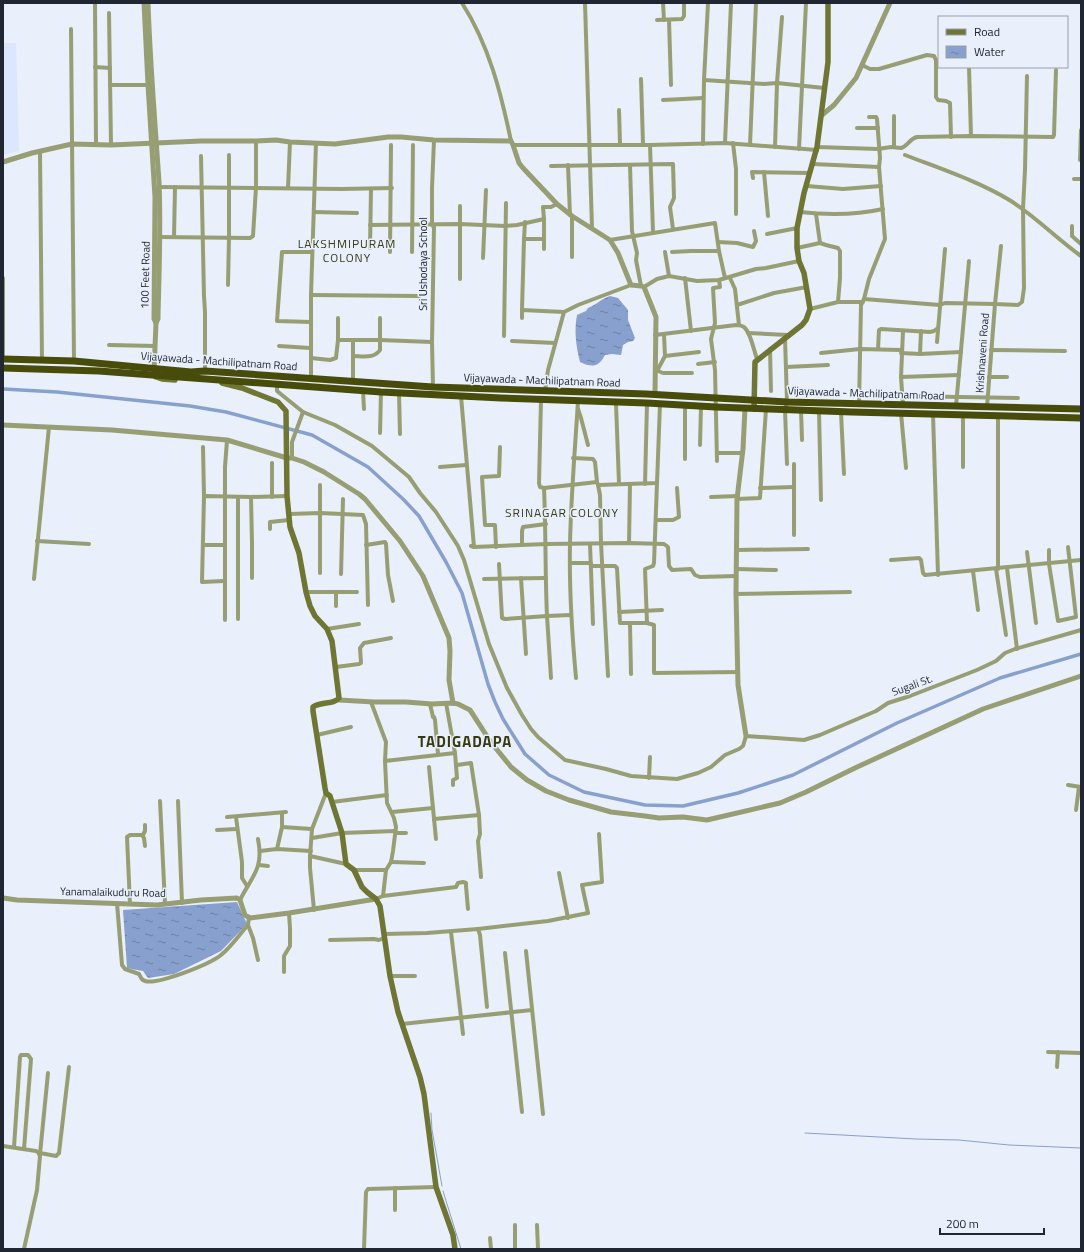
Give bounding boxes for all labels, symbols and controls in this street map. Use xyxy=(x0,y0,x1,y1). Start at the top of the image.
legend xyxy=(938,16,1068,68)
text: Road xyxy=(974,22,1000,41)
text: Water xyxy=(974,42,1005,61)
street label: Sri Ushodaya School xyxy=(415,217,431,311)
district label: LAKSHMIPURAM COLONY xyxy=(298,234,396,267)
street label: 100 Feet Road xyxy=(136,241,154,309)
street label: Krishnaveni Road xyxy=(971,312,993,394)
street label: Vijayawada - Machilipatnam Road xyxy=(140,348,298,374)
street label: Vijayawada - Machilipatnam Road xyxy=(463,369,621,391)
street label: Vijayawada - Machilipatnam Road xyxy=(787,382,945,404)
district label: SRINAGAR COLONY xyxy=(505,503,619,522)
street label: Sugali St. xyxy=(889,670,935,700)
district label: TADIGADAPA xyxy=(418,730,512,753)
street label: Yanamalaikuduru Road xyxy=(60,883,166,901)
scale bar xyxy=(940,1210,1044,1236)
text: 200 m xyxy=(946,1214,979,1233)

